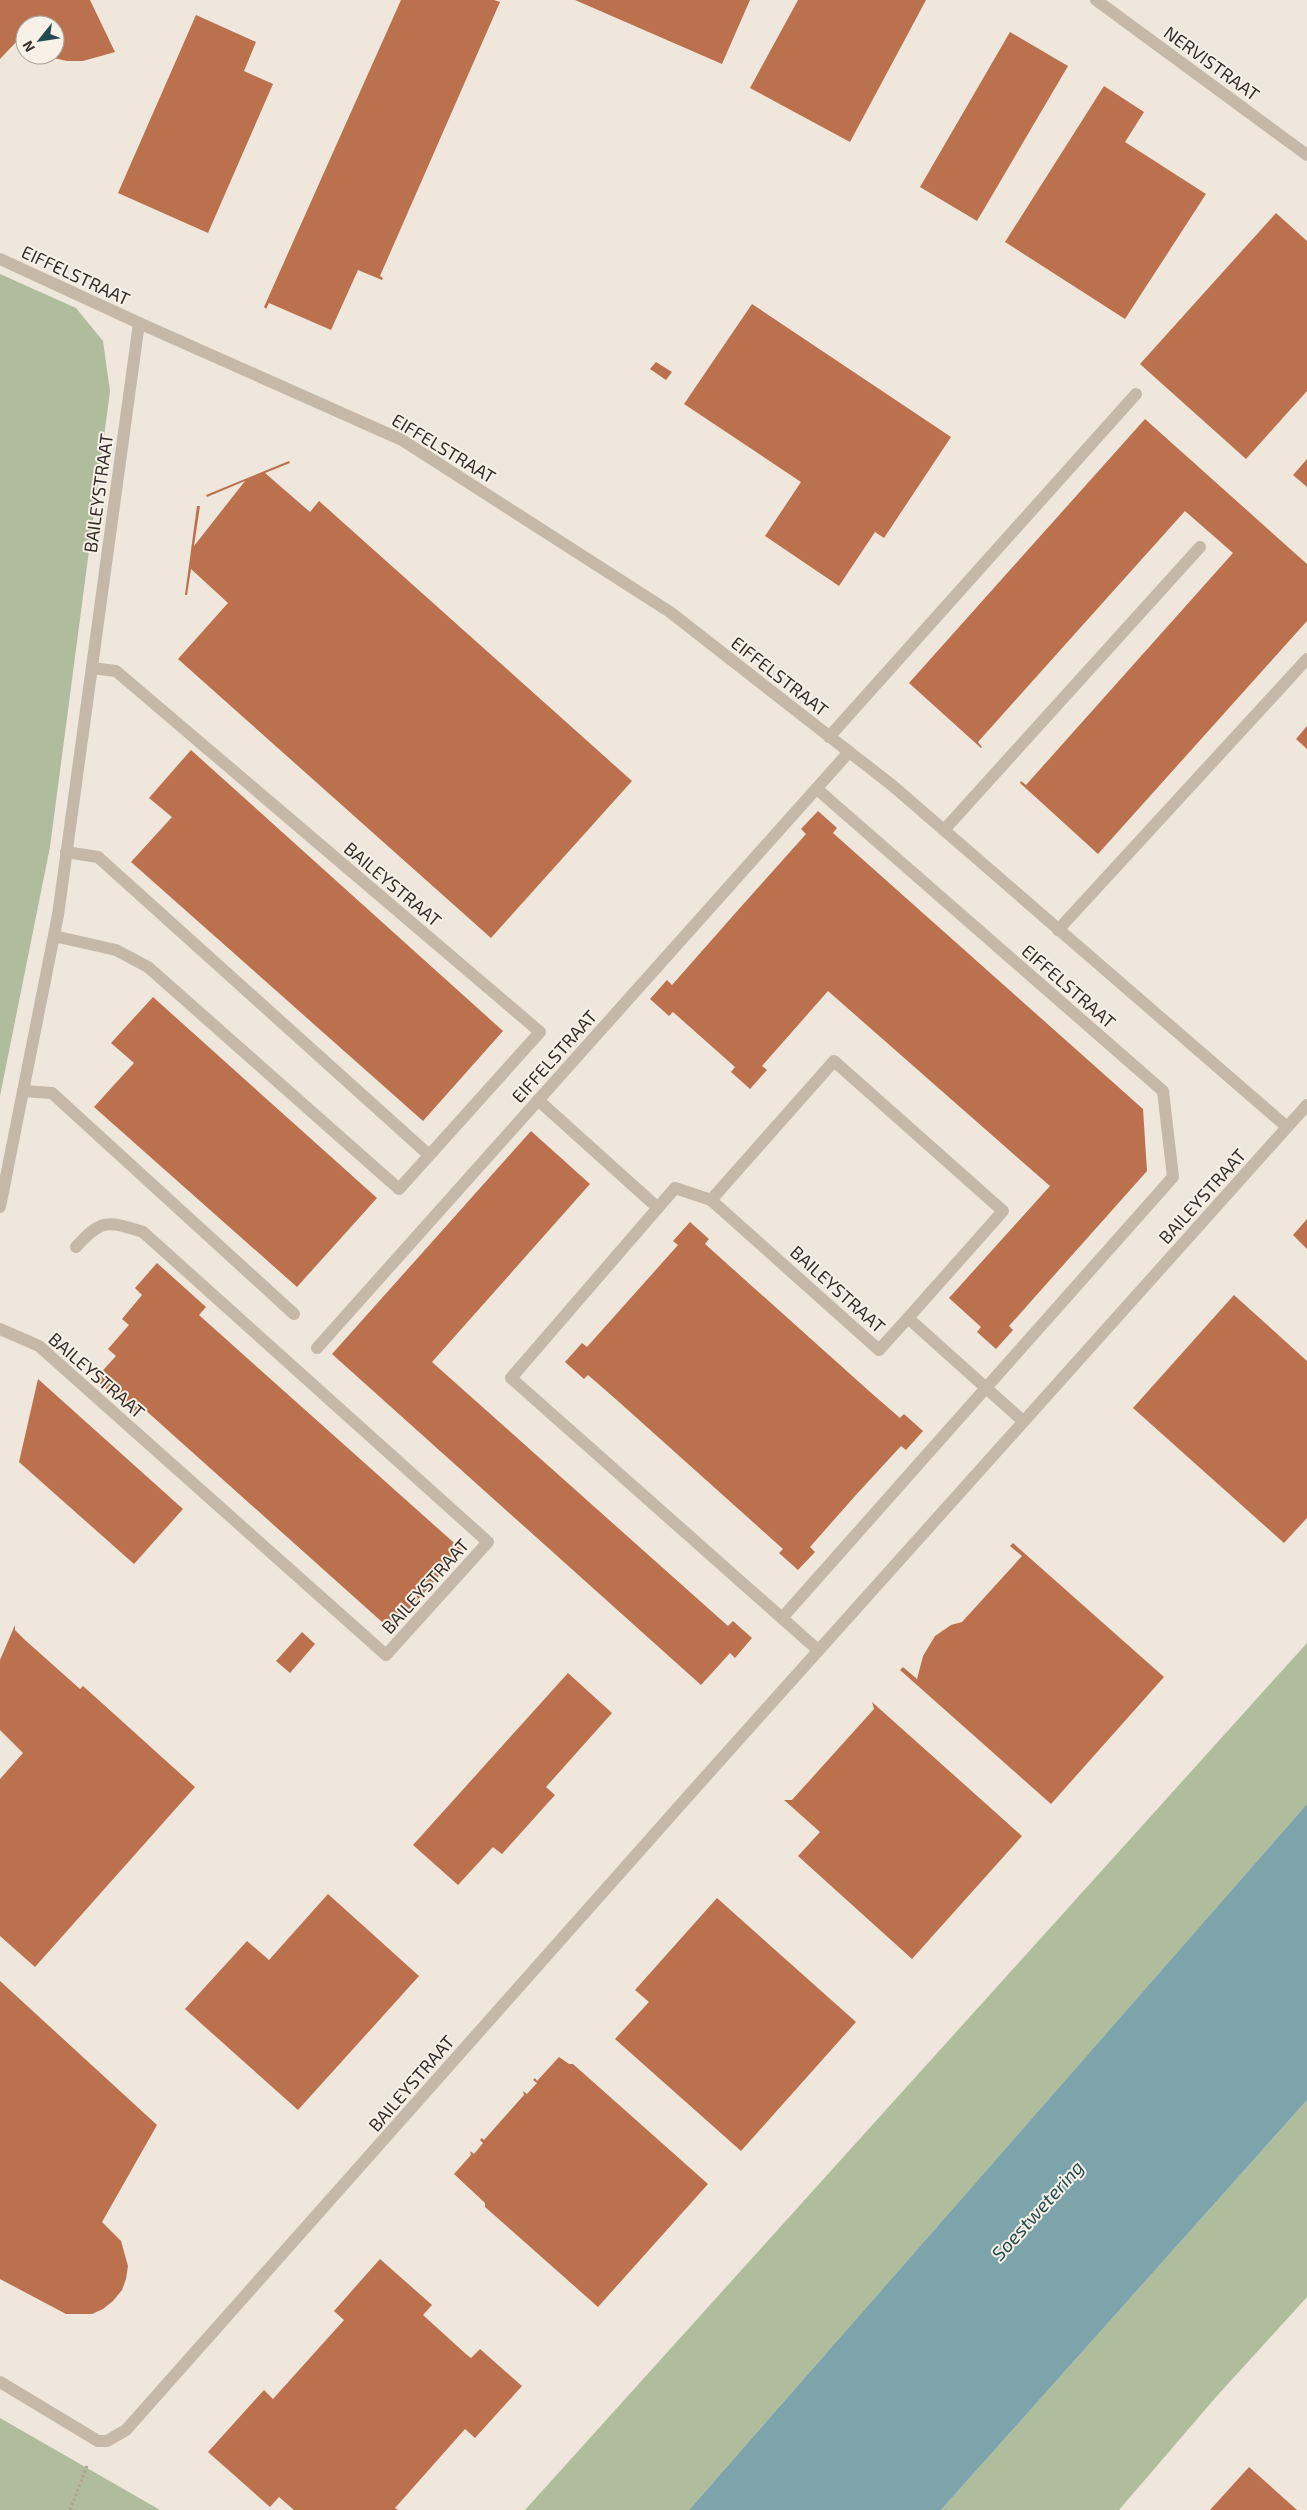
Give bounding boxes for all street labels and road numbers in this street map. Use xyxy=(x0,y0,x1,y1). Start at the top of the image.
street label: NERVISTRAAT xyxy=(1160,21,1265,105)
street label: EIFFELSTRAAT xyxy=(18,240,134,310)
street label: EIFFELSTRAAT xyxy=(388,408,500,488)
street label: BAILEYSTRAAT xyxy=(79,431,117,554)
street label: EIFFELSTRAAT xyxy=(727,631,833,721)
street label: BAILEYSTRAAT xyxy=(340,837,446,931)
street label: EIFFELSTRAAT xyxy=(1018,939,1121,1033)
street label: EIFFELSTRAAT xyxy=(507,1005,602,1107)
street label: BAILEYSTRAAT xyxy=(1154,1144,1251,1248)
street label: BAILEYSTRAAT xyxy=(786,1241,890,1338)
street label: BAILEYSTRAAT xyxy=(44,1327,150,1423)
street label: BAILEYSTRAAT xyxy=(377,1534,474,1638)
street label: BAILEYSTRAAT xyxy=(363,2030,459,2136)

